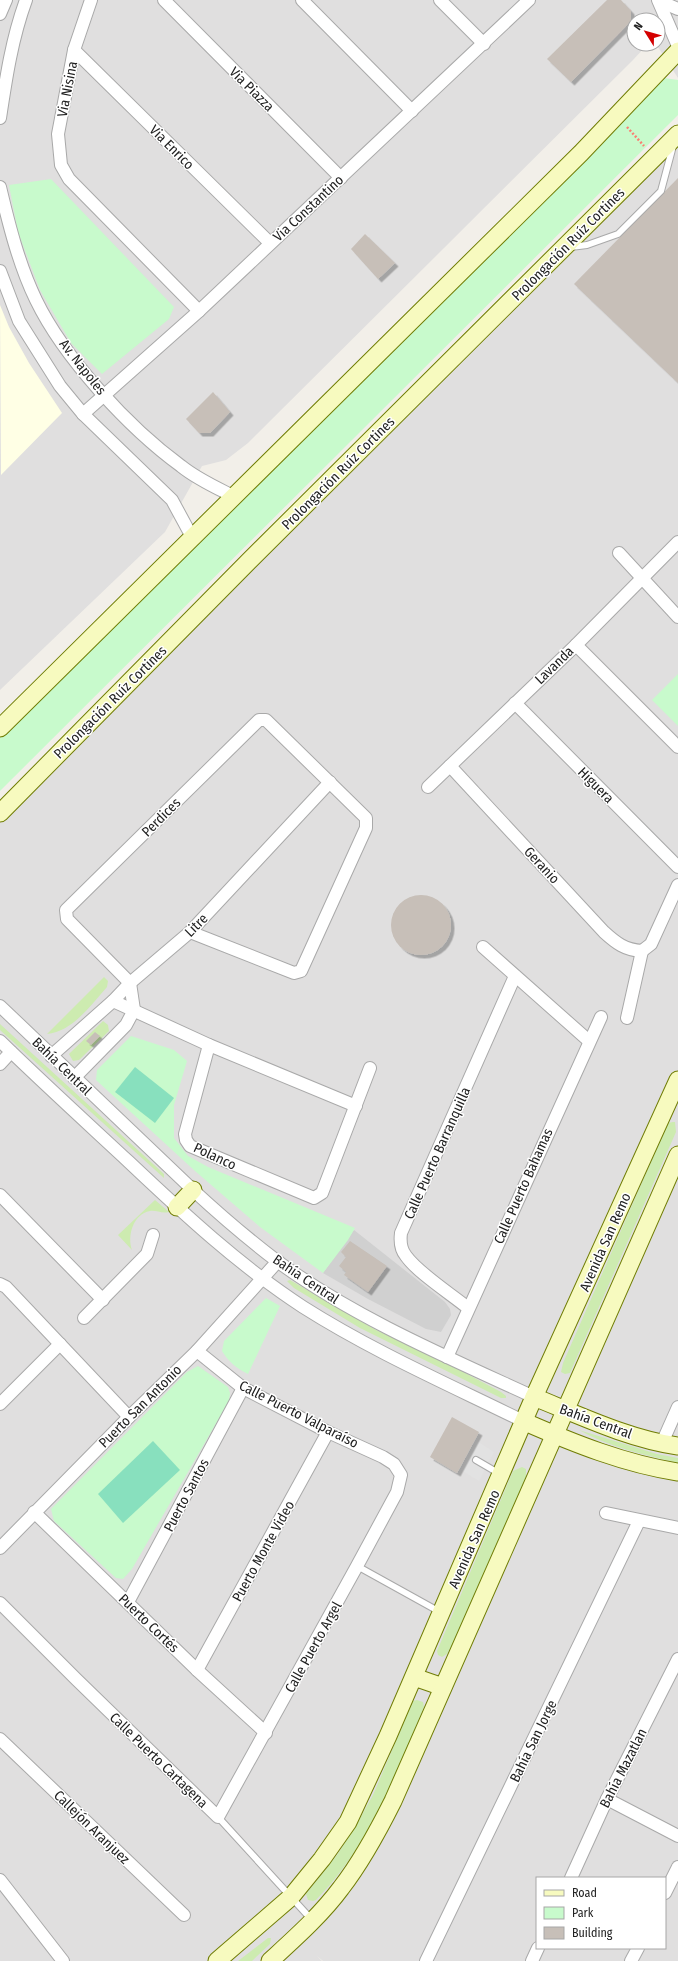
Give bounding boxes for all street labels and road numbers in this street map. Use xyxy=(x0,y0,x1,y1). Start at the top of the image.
street label: Via Nisina xyxy=(54,60,81,118)
street label: Via Piazza xyxy=(226,63,278,115)
street label: Via Enrico xyxy=(146,121,198,173)
street label: Via Constantino xyxy=(270,171,347,245)
street label: Prolongación Ruíz Cortines xyxy=(508,184,628,304)
street label: Av. Napoles xyxy=(56,336,110,399)
street label: Prolongación Ruíz Cortines xyxy=(278,413,398,533)
street label: Prolongación Ruíz Cortines xyxy=(50,642,170,762)
street label: Lavanda xyxy=(531,643,577,688)
street label: Higuera xyxy=(574,764,617,807)
street label: Perdices xyxy=(138,794,184,840)
street label: Geranio xyxy=(520,843,563,887)
street label: Litre xyxy=(181,910,212,940)
street label: Bahía Central xyxy=(28,1034,95,1099)
street label: Calle Puerto Barranquilla xyxy=(401,1084,474,1222)
street label: Calle Puerto Bahamas xyxy=(490,1126,557,1247)
street label: Polanco xyxy=(191,1139,239,1174)
street label: Avenida San Remo xyxy=(576,1190,635,1294)
street label: Bahía Central xyxy=(269,1251,342,1308)
street label: Puerto San Antonio xyxy=(95,1361,185,1451)
street label: Calle Puerto Valparaíso xyxy=(236,1377,361,1452)
street label: Bahía Central xyxy=(557,1400,635,1443)
street label: Puerto Santos xyxy=(160,1456,213,1535)
street label: Avenida San Remo xyxy=(445,1487,504,1591)
street label: Puerto Monte Video xyxy=(229,1498,298,1605)
street label: Puerto Cortés xyxy=(115,1590,182,1656)
street label: Calle Puerto Argel xyxy=(281,1599,346,1696)
street label: Bahía San Jorge xyxy=(506,1697,561,1785)
street label: Calle Puerto Cartagena xyxy=(106,1709,211,1812)
street label: Bahía Mazatlan xyxy=(596,1726,651,1811)
street label: Callejón Aranjuez xyxy=(50,1787,133,1868)

